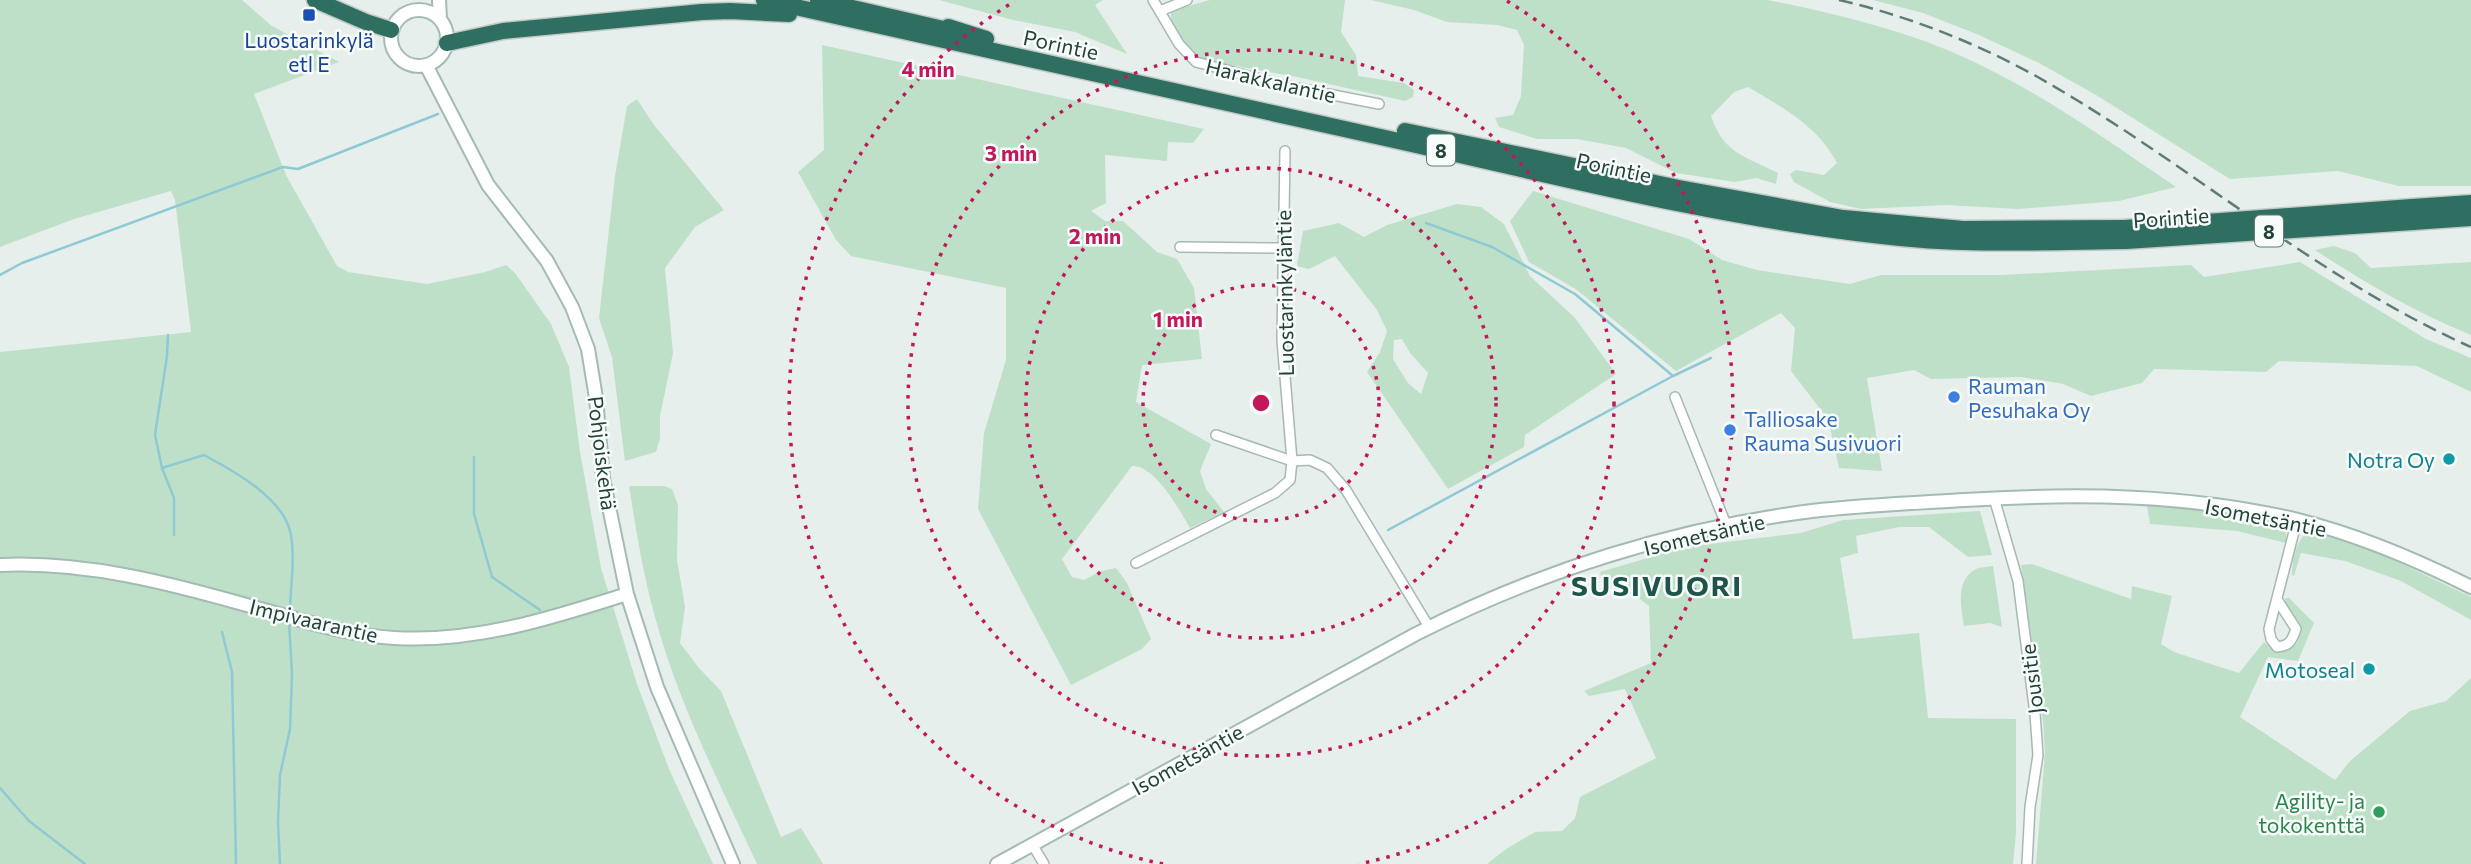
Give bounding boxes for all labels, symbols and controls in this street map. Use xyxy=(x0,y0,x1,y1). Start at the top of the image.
marker: Luostarinkylä etl E xyxy=(301,7,317,23)
street label: Porintie xyxy=(1021,24,1101,64)
place label: Luostarinkylä etl E xyxy=(244,27,374,76)
street label: Harakkalantie xyxy=(1203,53,1339,107)
text: 4 min xyxy=(901,56,955,81)
road number: 8 xyxy=(1427,134,1455,166)
text: 3 min xyxy=(985,140,1037,165)
street label: Porintie xyxy=(1574,147,1654,187)
street label: Porintie xyxy=(2132,202,2210,232)
street label: Luostarinkyläntie xyxy=(1270,209,1298,377)
road number: 8 xyxy=(2255,216,2283,246)
text: 2 min xyxy=(1069,223,1121,248)
text: 1 min xyxy=(1153,306,1203,331)
place label: Rauman Pesuhaka Oy xyxy=(1968,373,2091,422)
marker: Rauman Pesuhaka Oy xyxy=(1946,389,1962,405)
centre of rings xyxy=(1249,391,1273,415)
street label: Pohjoiskehä xyxy=(584,394,622,512)
place label: Talliosake Rauma Susivuori xyxy=(1744,406,1902,455)
marker: Talliosake Rauma Susivuori xyxy=(1722,422,1738,438)
place label: Notra Oy xyxy=(2347,447,2435,472)
marker: Notra Oy xyxy=(2441,451,2457,467)
street label: Isometsäntie xyxy=(2203,493,2329,541)
street label: Isometsäntie xyxy=(1641,508,1767,560)
district label: SUSIVUORI xyxy=(1571,568,1743,602)
street label: Impivaarantie xyxy=(247,593,381,647)
street label: Jousitie xyxy=(2014,643,2048,715)
place label: Motoseal xyxy=(2265,657,2355,682)
marker: Motoseal xyxy=(2361,661,2377,677)
street label: Isometsäntie xyxy=(1127,718,1247,800)
place label: Agility- ja tokokenttä xyxy=(2258,788,2365,837)
marker: Agility- ja tokokenttä xyxy=(2371,804,2387,820)

